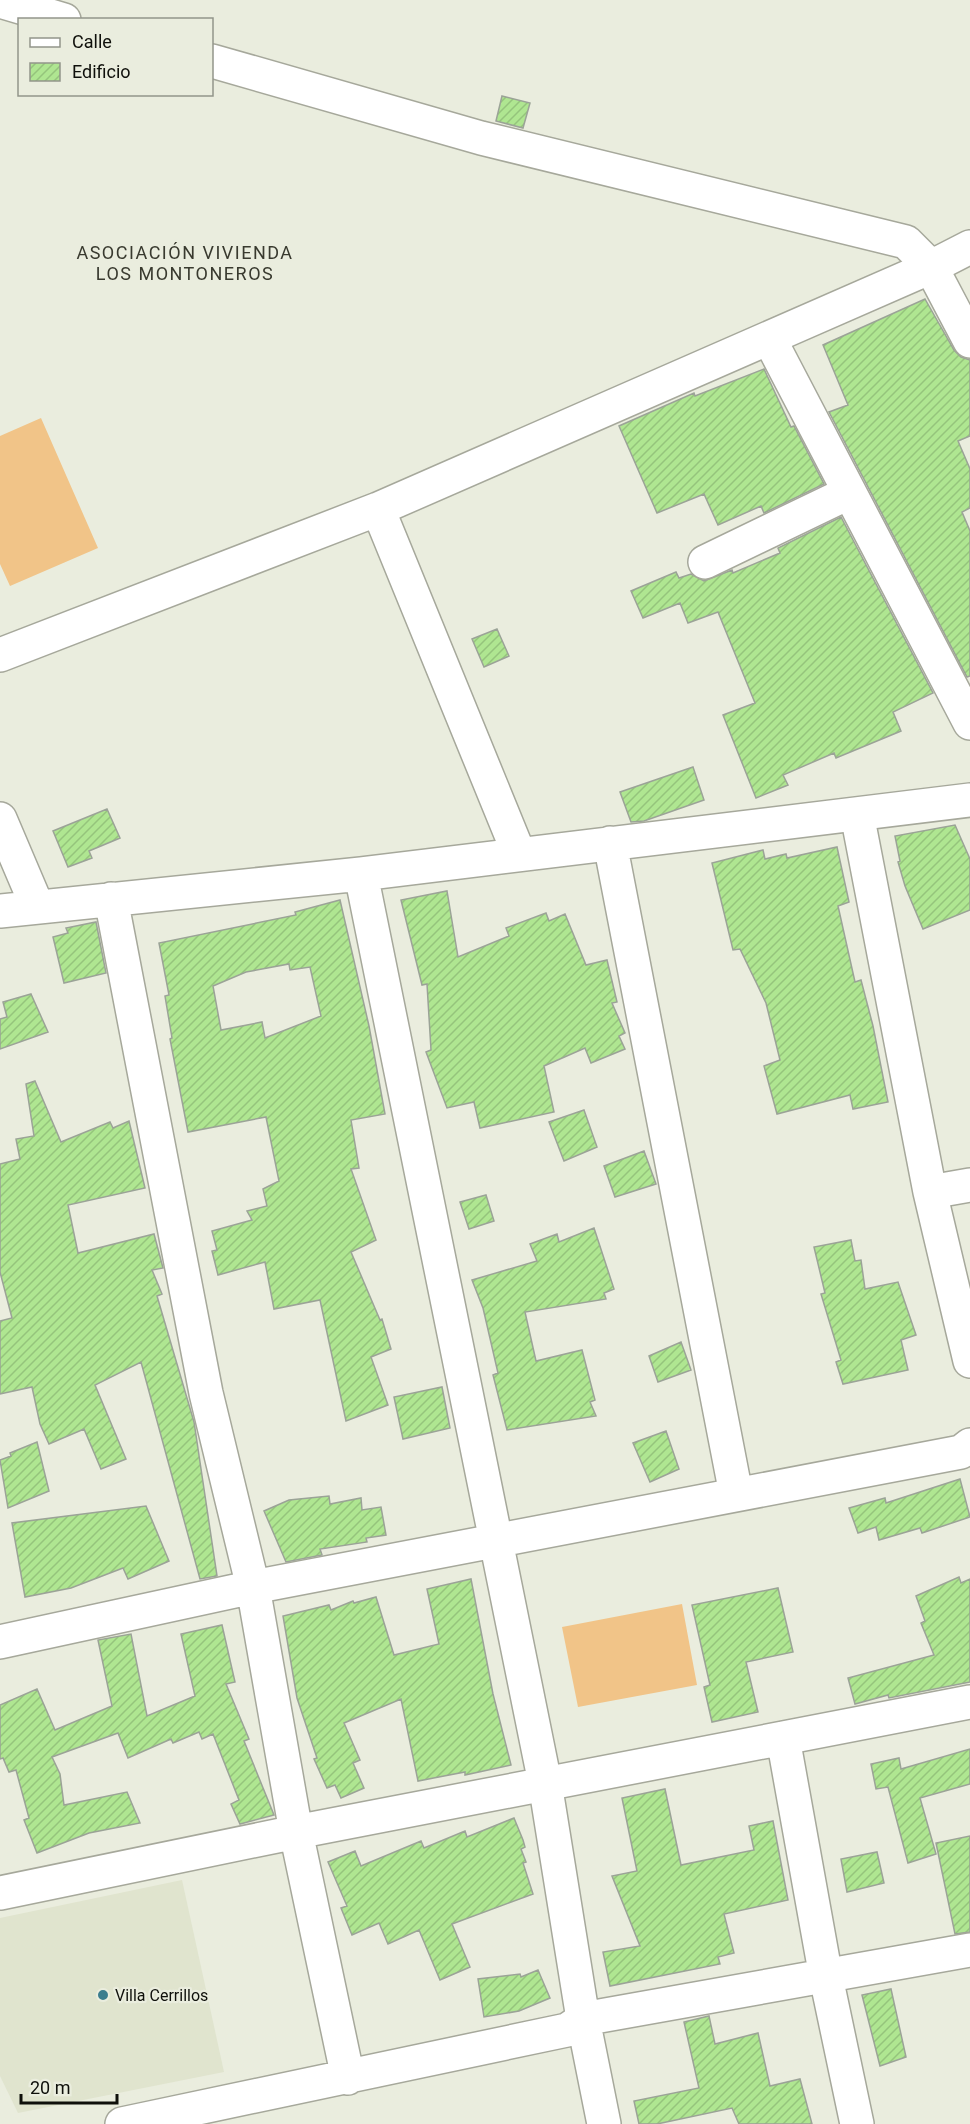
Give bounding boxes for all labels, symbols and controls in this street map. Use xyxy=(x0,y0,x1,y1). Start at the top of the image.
legend xyxy=(18,18,213,96)
text: Calle xyxy=(72,31,112,52)
text: Edificio xyxy=(72,61,131,82)
district label: ASOCIACIÓN VIVIENDA LOS MONTONEROS xyxy=(76,242,294,284)
place label: Villa Cerrillos xyxy=(115,1986,208,2005)
marker: Villa Cerrillos xyxy=(96,1988,110,2002)
scale bar xyxy=(21,2067,117,2105)
text: 20 m xyxy=(30,2077,70,2098)

